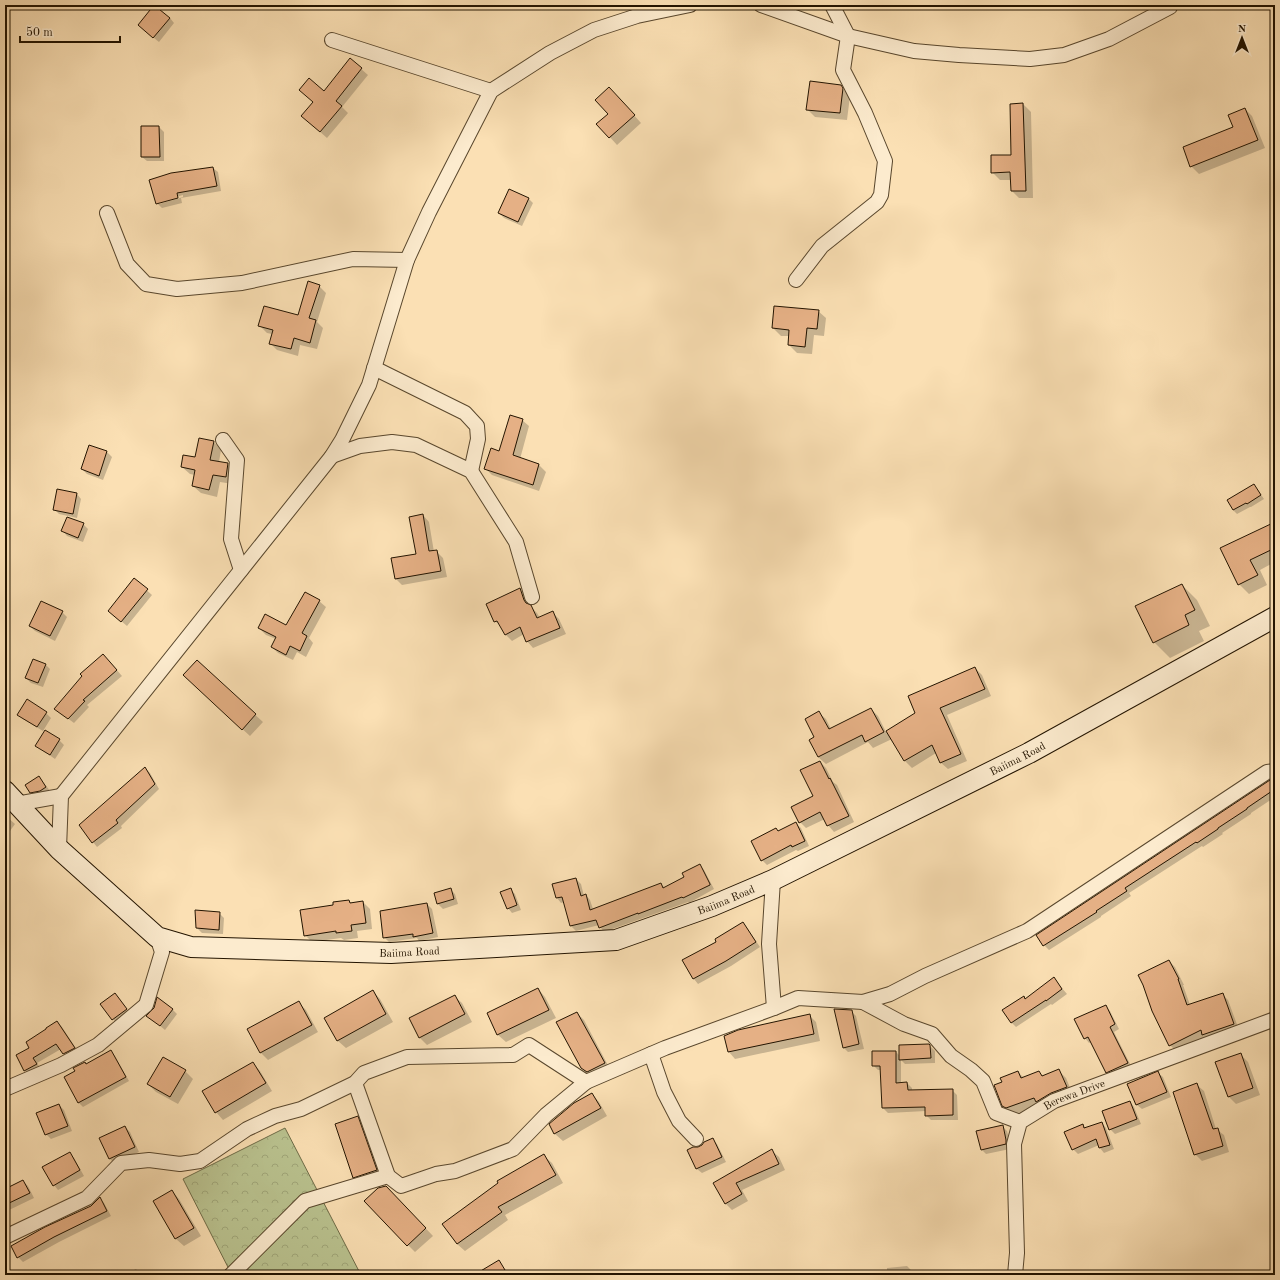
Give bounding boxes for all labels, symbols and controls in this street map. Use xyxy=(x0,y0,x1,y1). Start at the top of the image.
scale bar xyxy=(20,18,120,44)
north arrow xyxy=(1222,18,1262,58)
text: N xyxy=(1238,24,1247,35)
text: 50 m xyxy=(26,26,53,39)
street label: Baiima Road xyxy=(989,741,1048,778)
street label: Baiima Road xyxy=(696,884,757,918)
street label: Baiima Road xyxy=(379,946,440,960)
street label: Berewa Drive xyxy=(1042,1079,1107,1113)

